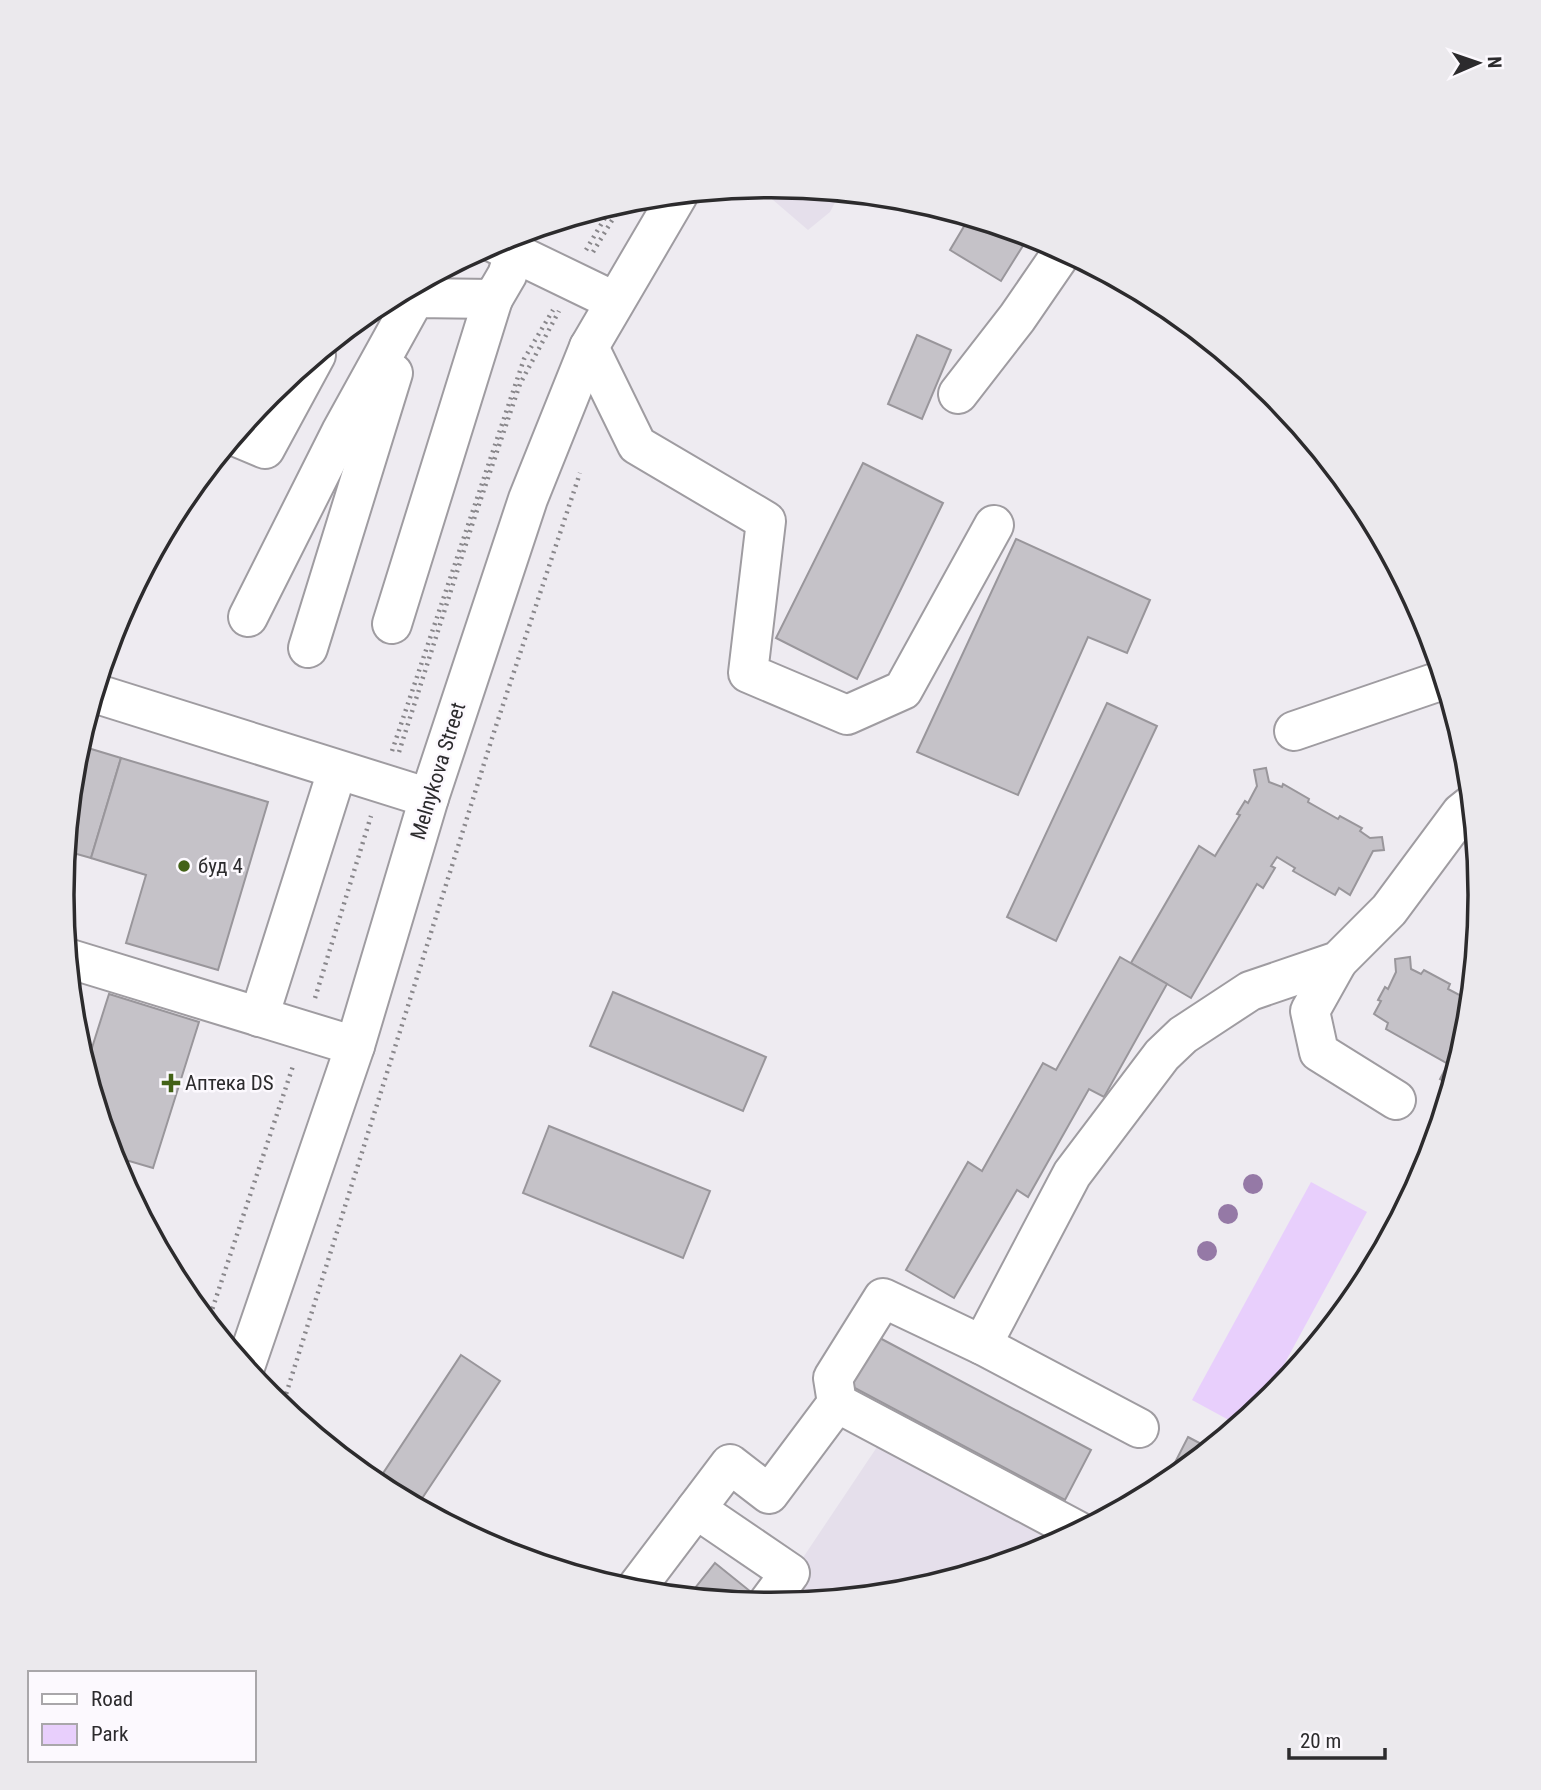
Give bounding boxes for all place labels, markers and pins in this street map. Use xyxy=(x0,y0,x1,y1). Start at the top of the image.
place label: буд 4 xyxy=(198,854,243,878)
marker: буд 4 xyxy=(176,858,192,874)
place label: Аптека DS xyxy=(185,1071,274,1095)
marker: Аптека DS xyxy=(163,1075,179,1091)

